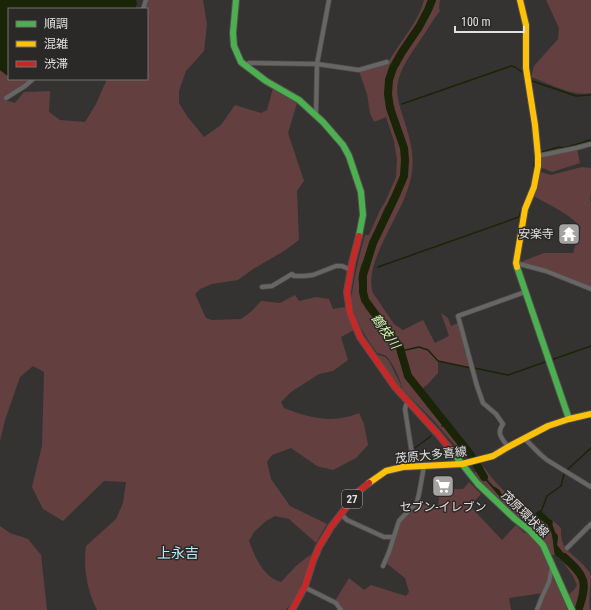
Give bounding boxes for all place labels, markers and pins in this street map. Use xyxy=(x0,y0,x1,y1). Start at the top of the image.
temple icon: 安楽寺 xyxy=(556,221,582,247)
place label: 安楽寺 xyxy=(518,227,554,241)
supermarket icon: セブン-イレブン xyxy=(430,473,456,499)
place label: セブン-イレブン xyxy=(400,500,486,514)

